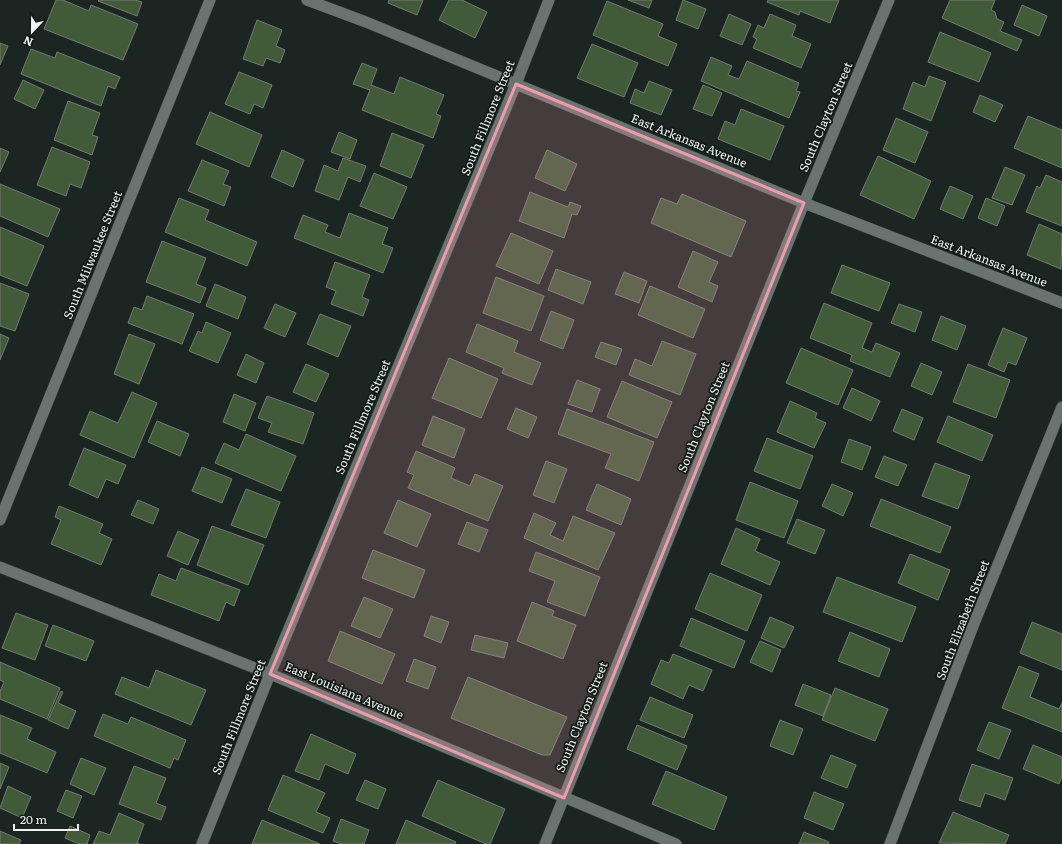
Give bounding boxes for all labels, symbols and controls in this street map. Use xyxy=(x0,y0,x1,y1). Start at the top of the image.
north arrow xyxy=(12,12,52,52)
text: N xyxy=(21,33,35,51)
street label: South Fillmore Street xyxy=(456,57,518,178)
street label: South Clayton Street xyxy=(794,59,856,174)
street label: East Arkansas Avenue xyxy=(629,109,750,172)
street label: South Milwaukee Street xyxy=(58,188,126,321)
street label: East Arkansas Avenue xyxy=(928,229,1050,291)
street label: South Fillmore Street xyxy=(330,356,394,477)
street label: South Clayton Street xyxy=(673,358,734,475)
street label: South Elizabeth Street xyxy=(931,557,993,682)
street label: South Fillmore Street xyxy=(207,656,269,777)
street label: East Louisiana Avenue xyxy=(282,657,407,723)
street label: South Clayton Street xyxy=(551,658,612,775)
scale bar xyxy=(14,806,78,832)
text: 20 m xyxy=(20,810,47,828)

